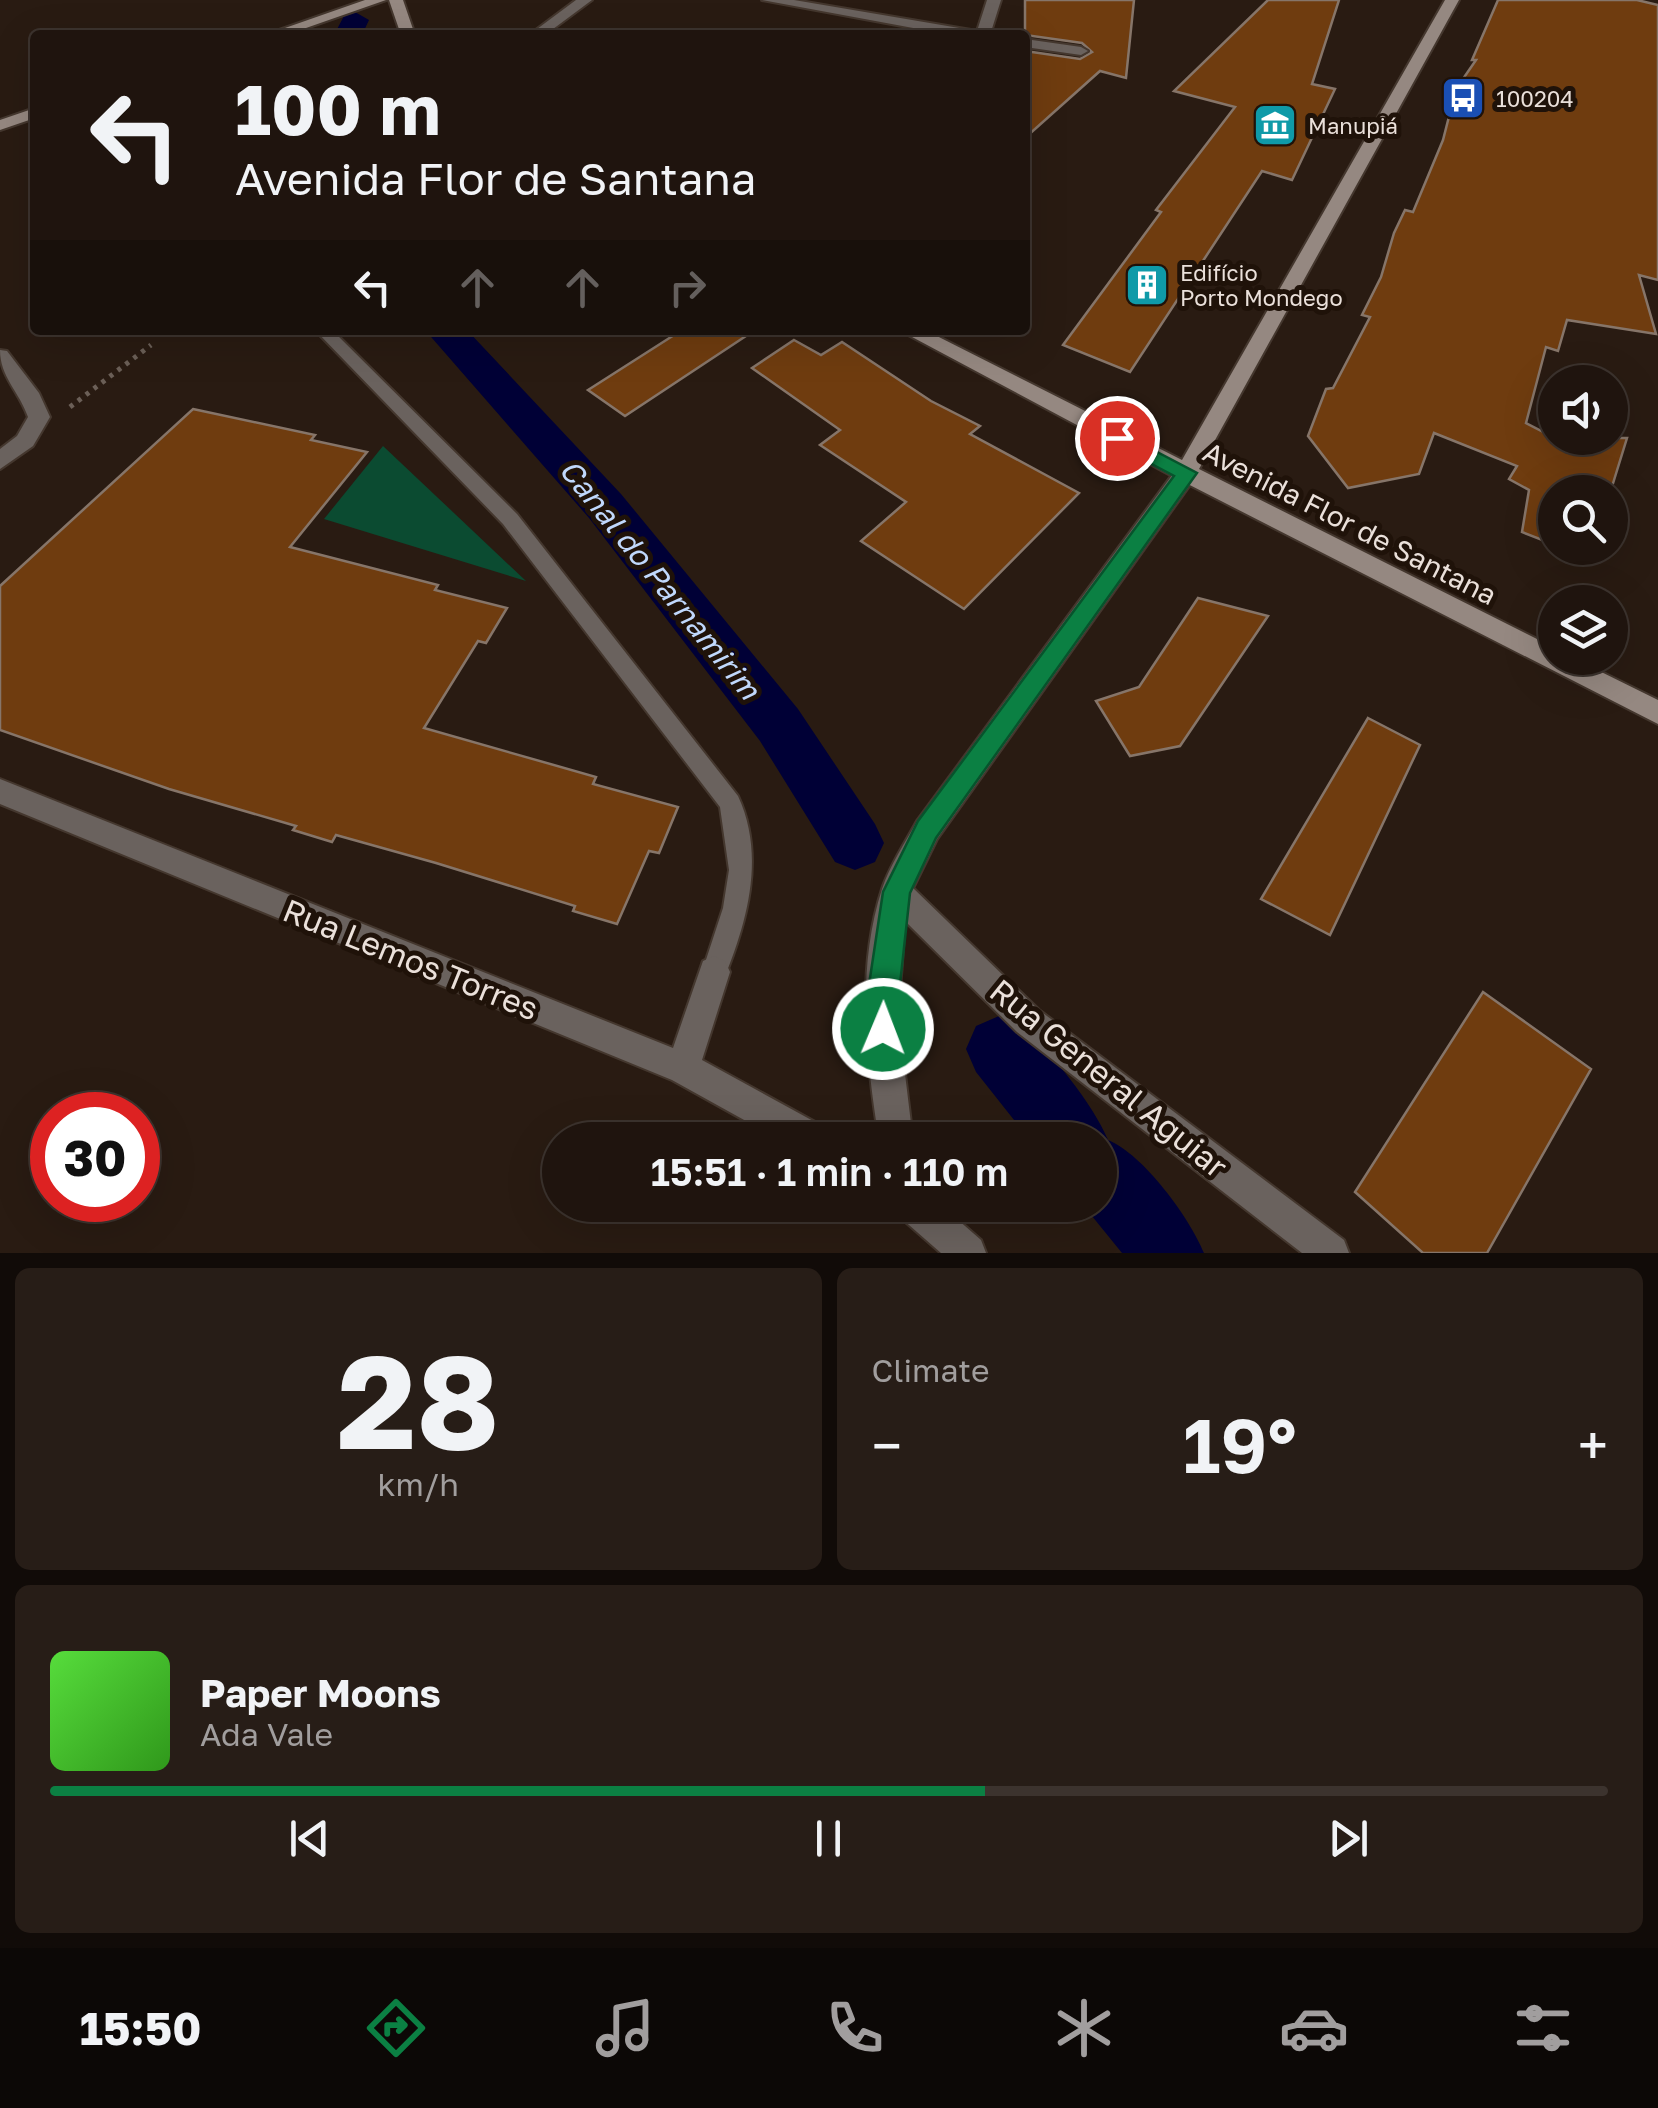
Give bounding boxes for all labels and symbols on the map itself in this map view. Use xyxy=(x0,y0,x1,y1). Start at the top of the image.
bus stop icon: 100204 xyxy=(1440,75,1486,121)
place label: 100204 xyxy=(1496,85,1574,112)
museum icon: Manupiá xyxy=(1252,102,1298,148)
place label: Manupiá xyxy=(1308,112,1398,139)
place label: Edifício Porto Mondego xyxy=(1180,259,1343,311)
building icon: Edifício Porto Mondego xyxy=(1124,262,1170,308)
pin xyxy=(1075,396,1160,481)
street label: Avenida Flor de Santana xyxy=(1198,435,1502,611)
water label: Canal do Parnamirim xyxy=(552,452,769,707)
street label: Rua Lemos Torres xyxy=(278,890,544,1028)
street label: Rua General Aguiar xyxy=(983,971,1235,1185)
position arrow xyxy=(831,977,935,1081)
speed limit sign: 30 xyxy=(30,1092,160,1222)

